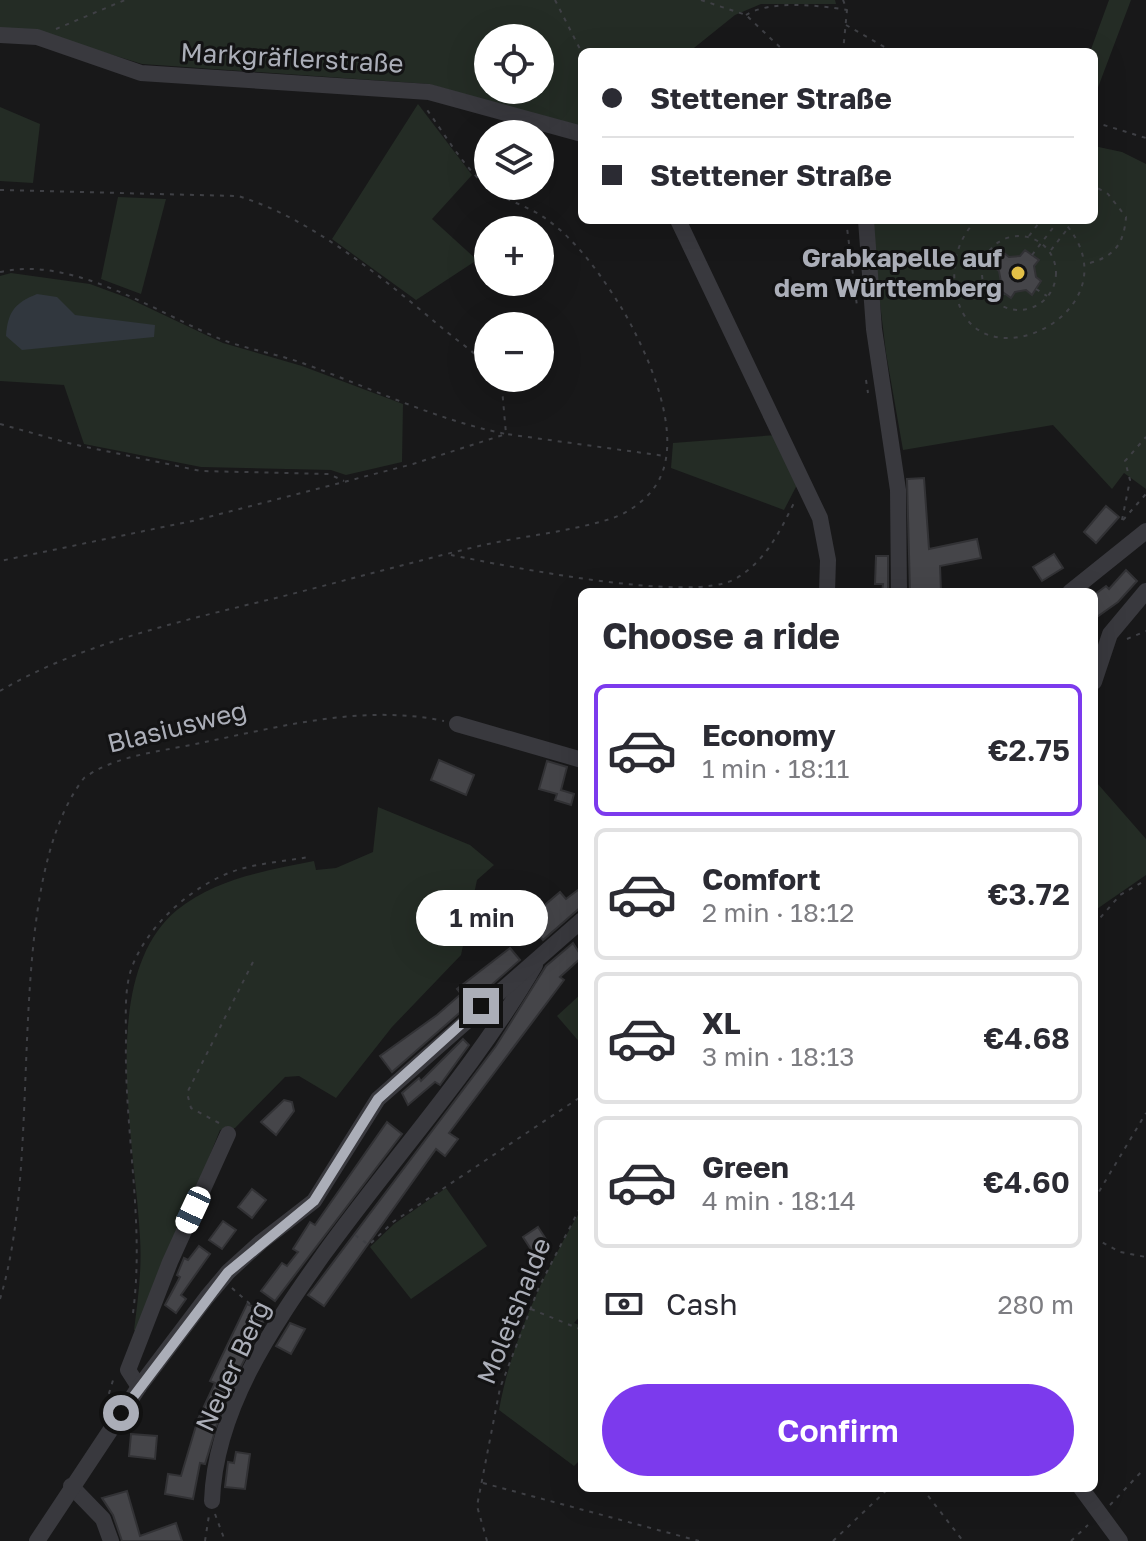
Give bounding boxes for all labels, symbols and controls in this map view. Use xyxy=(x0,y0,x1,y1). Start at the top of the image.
map controls xyxy=(474,24,554,392)
button: locate xyxy=(474,24,554,104)
street label: Markgräflerstraße xyxy=(180,36,404,79)
text: Stettener Straße xyxy=(650,80,892,116)
button: layers xyxy=(474,120,554,200)
text: Stettener Straße xyxy=(650,157,892,193)
button: + xyxy=(474,216,554,296)
place label: Grabkapelle auf dem Württemberg xyxy=(774,242,1003,303)
marker: Grabkapelle auf dem Württemberg xyxy=(1009,264,1027,282)
button: − xyxy=(474,312,554,392)
text: Choose a ride xyxy=(602,614,840,657)
street label: Blasiusweg xyxy=(104,694,250,759)
icon: car xyxy=(606,714,678,786)
text: Economy xyxy=(702,717,836,753)
text: €2.75 xyxy=(988,732,1070,768)
text: 1 min · 18:11 xyxy=(702,753,849,784)
icon: car xyxy=(606,858,678,930)
text: Comfort xyxy=(702,861,821,897)
text: €3.72 xyxy=(988,876,1070,912)
callout: 1 min xyxy=(415,890,547,946)
text: 2 min · 18:12 xyxy=(702,897,854,928)
text: 1 min xyxy=(449,902,515,933)
route end xyxy=(463,988,499,1024)
icon: car xyxy=(606,1002,678,1074)
text: XL xyxy=(702,1005,741,1041)
text: €4.68 xyxy=(984,1020,1070,1056)
text: 3 min · 18:13 xyxy=(702,1041,855,1072)
icon: car xyxy=(606,1146,678,1218)
text: Green xyxy=(702,1149,789,1185)
text: €4.60 xyxy=(983,1164,1070,1200)
car xyxy=(172,1183,214,1237)
text: 4 min · 18:14 xyxy=(702,1185,856,1216)
street label: Moletshalde xyxy=(470,1233,557,1389)
icon: cash xyxy=(602,1282,646,1326)
text: Cash xyxy=(666,1286,738,1322)
text: 280 m xyxy=(997,1289,1074,1320)
street label: Neuer Berg xyxy=(189,1295,276,1436)
button: Confirm xyxy=(602,1384,1074,1476)
route start xyxy=(103,1395,139,1431)

